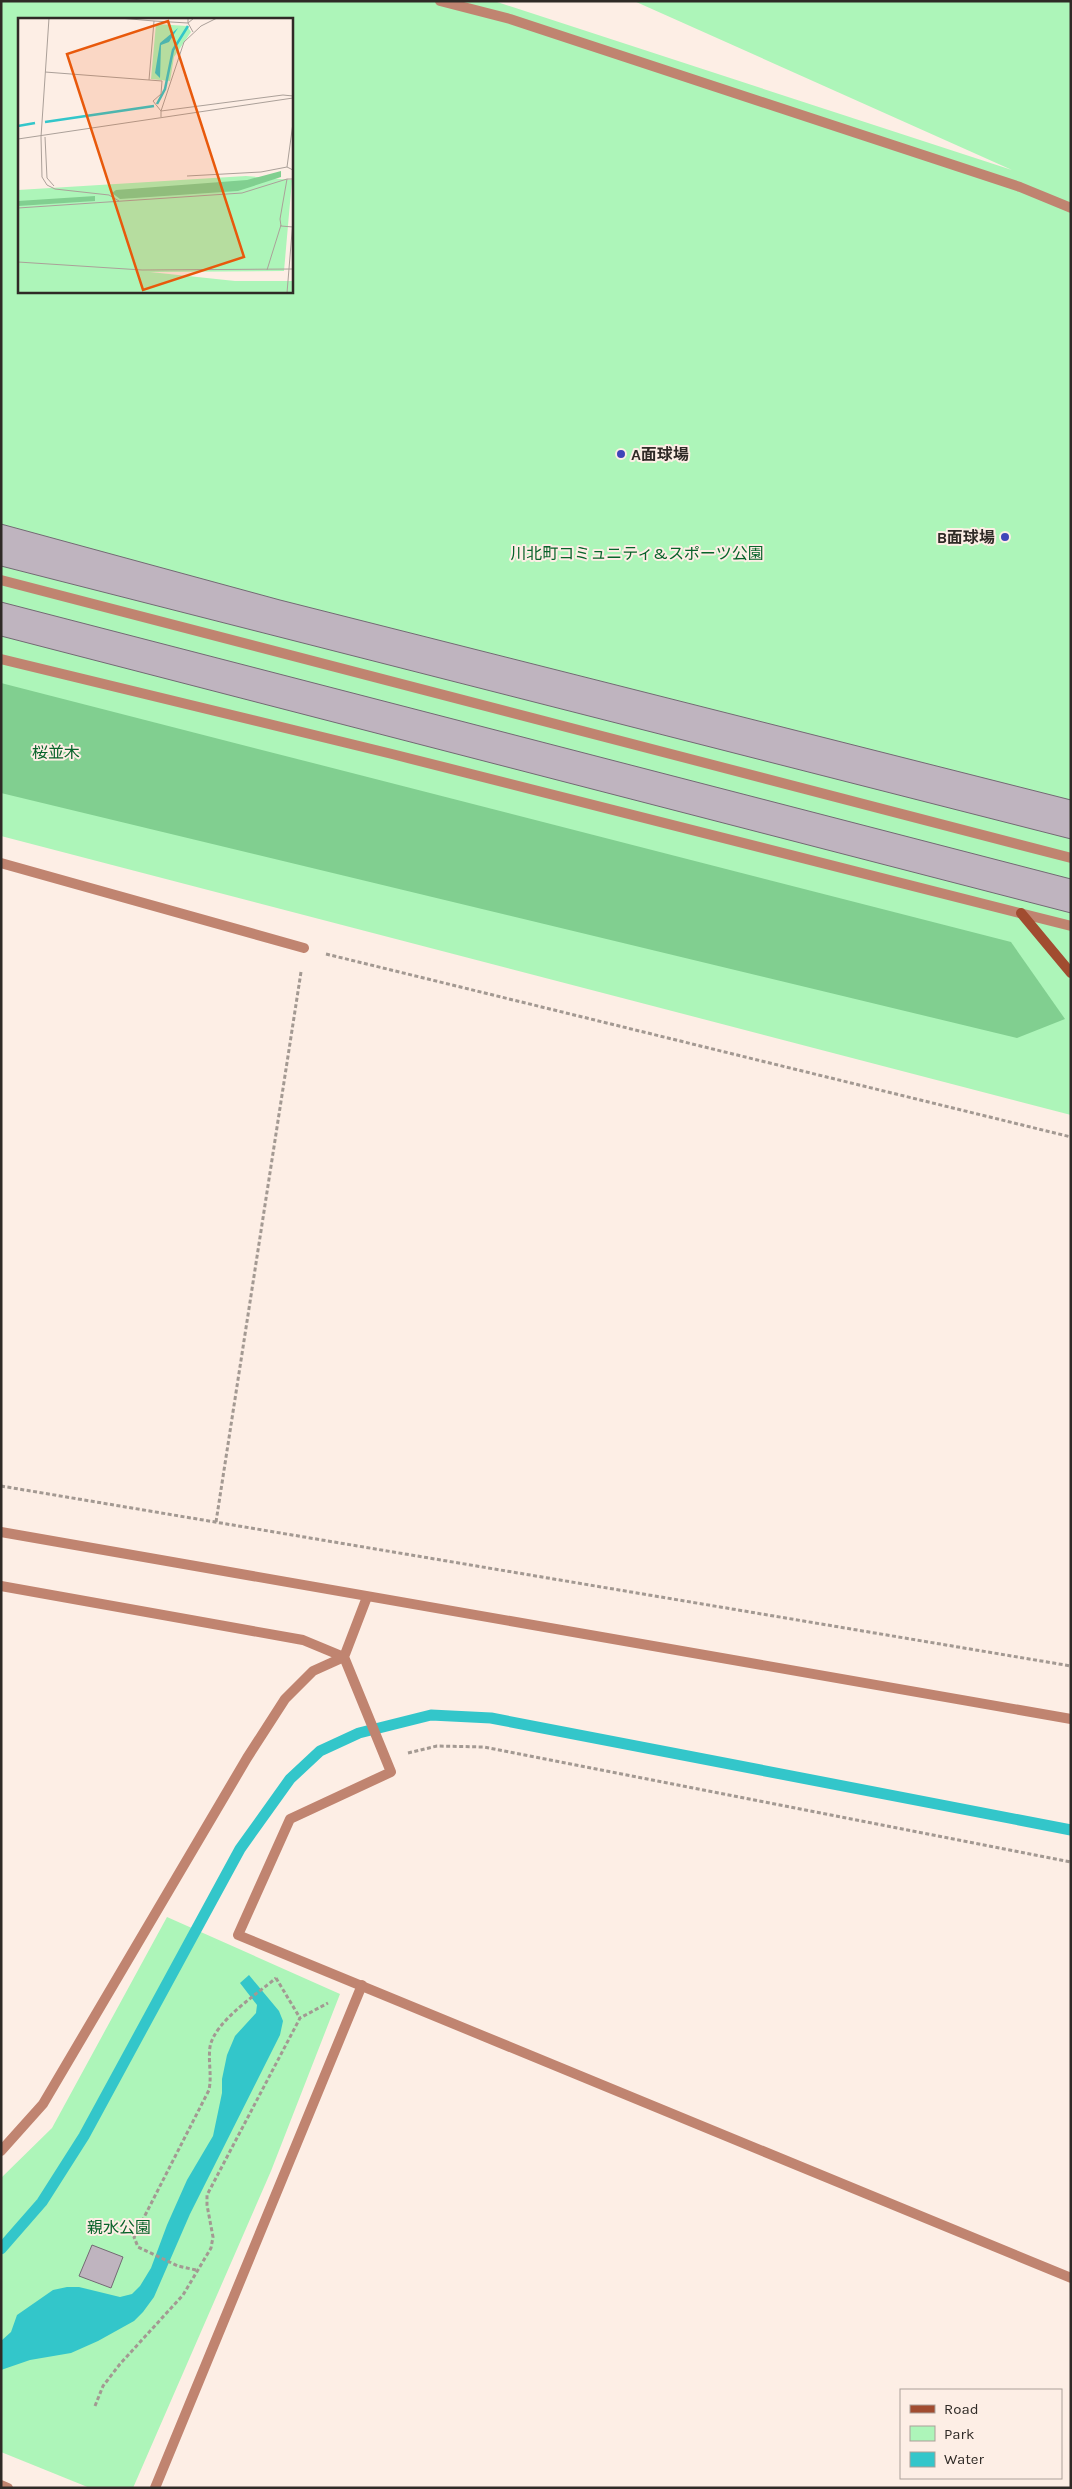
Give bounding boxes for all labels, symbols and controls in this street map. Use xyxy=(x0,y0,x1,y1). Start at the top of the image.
inset map xyxy=(18,18,292,292)
place label: A面球場 xyxy=(631,445,689,464)
marker: A面球場 xyxy=(615,448,627,460)
place label: B面球場 xyxy=(937,528,995,547)
marker: B面球場 xyxy=(999,531,1011,543)
park label: 川北町コミュニティ&スポーツ公園 xyxy=(510,544,764,563)
park label: 桜並木 xyxy=(32,743,80,762)
park label: 親水公園 xyxy=(87,2218,151,2237)
legend xyxy=(900,2389,1062,2479)
text: Road xyxy=(944,2400,979,2418)
text: Park xyxy=(944,2425,974,2443)
text: Water xyxy=(944,2450,985,2468)

